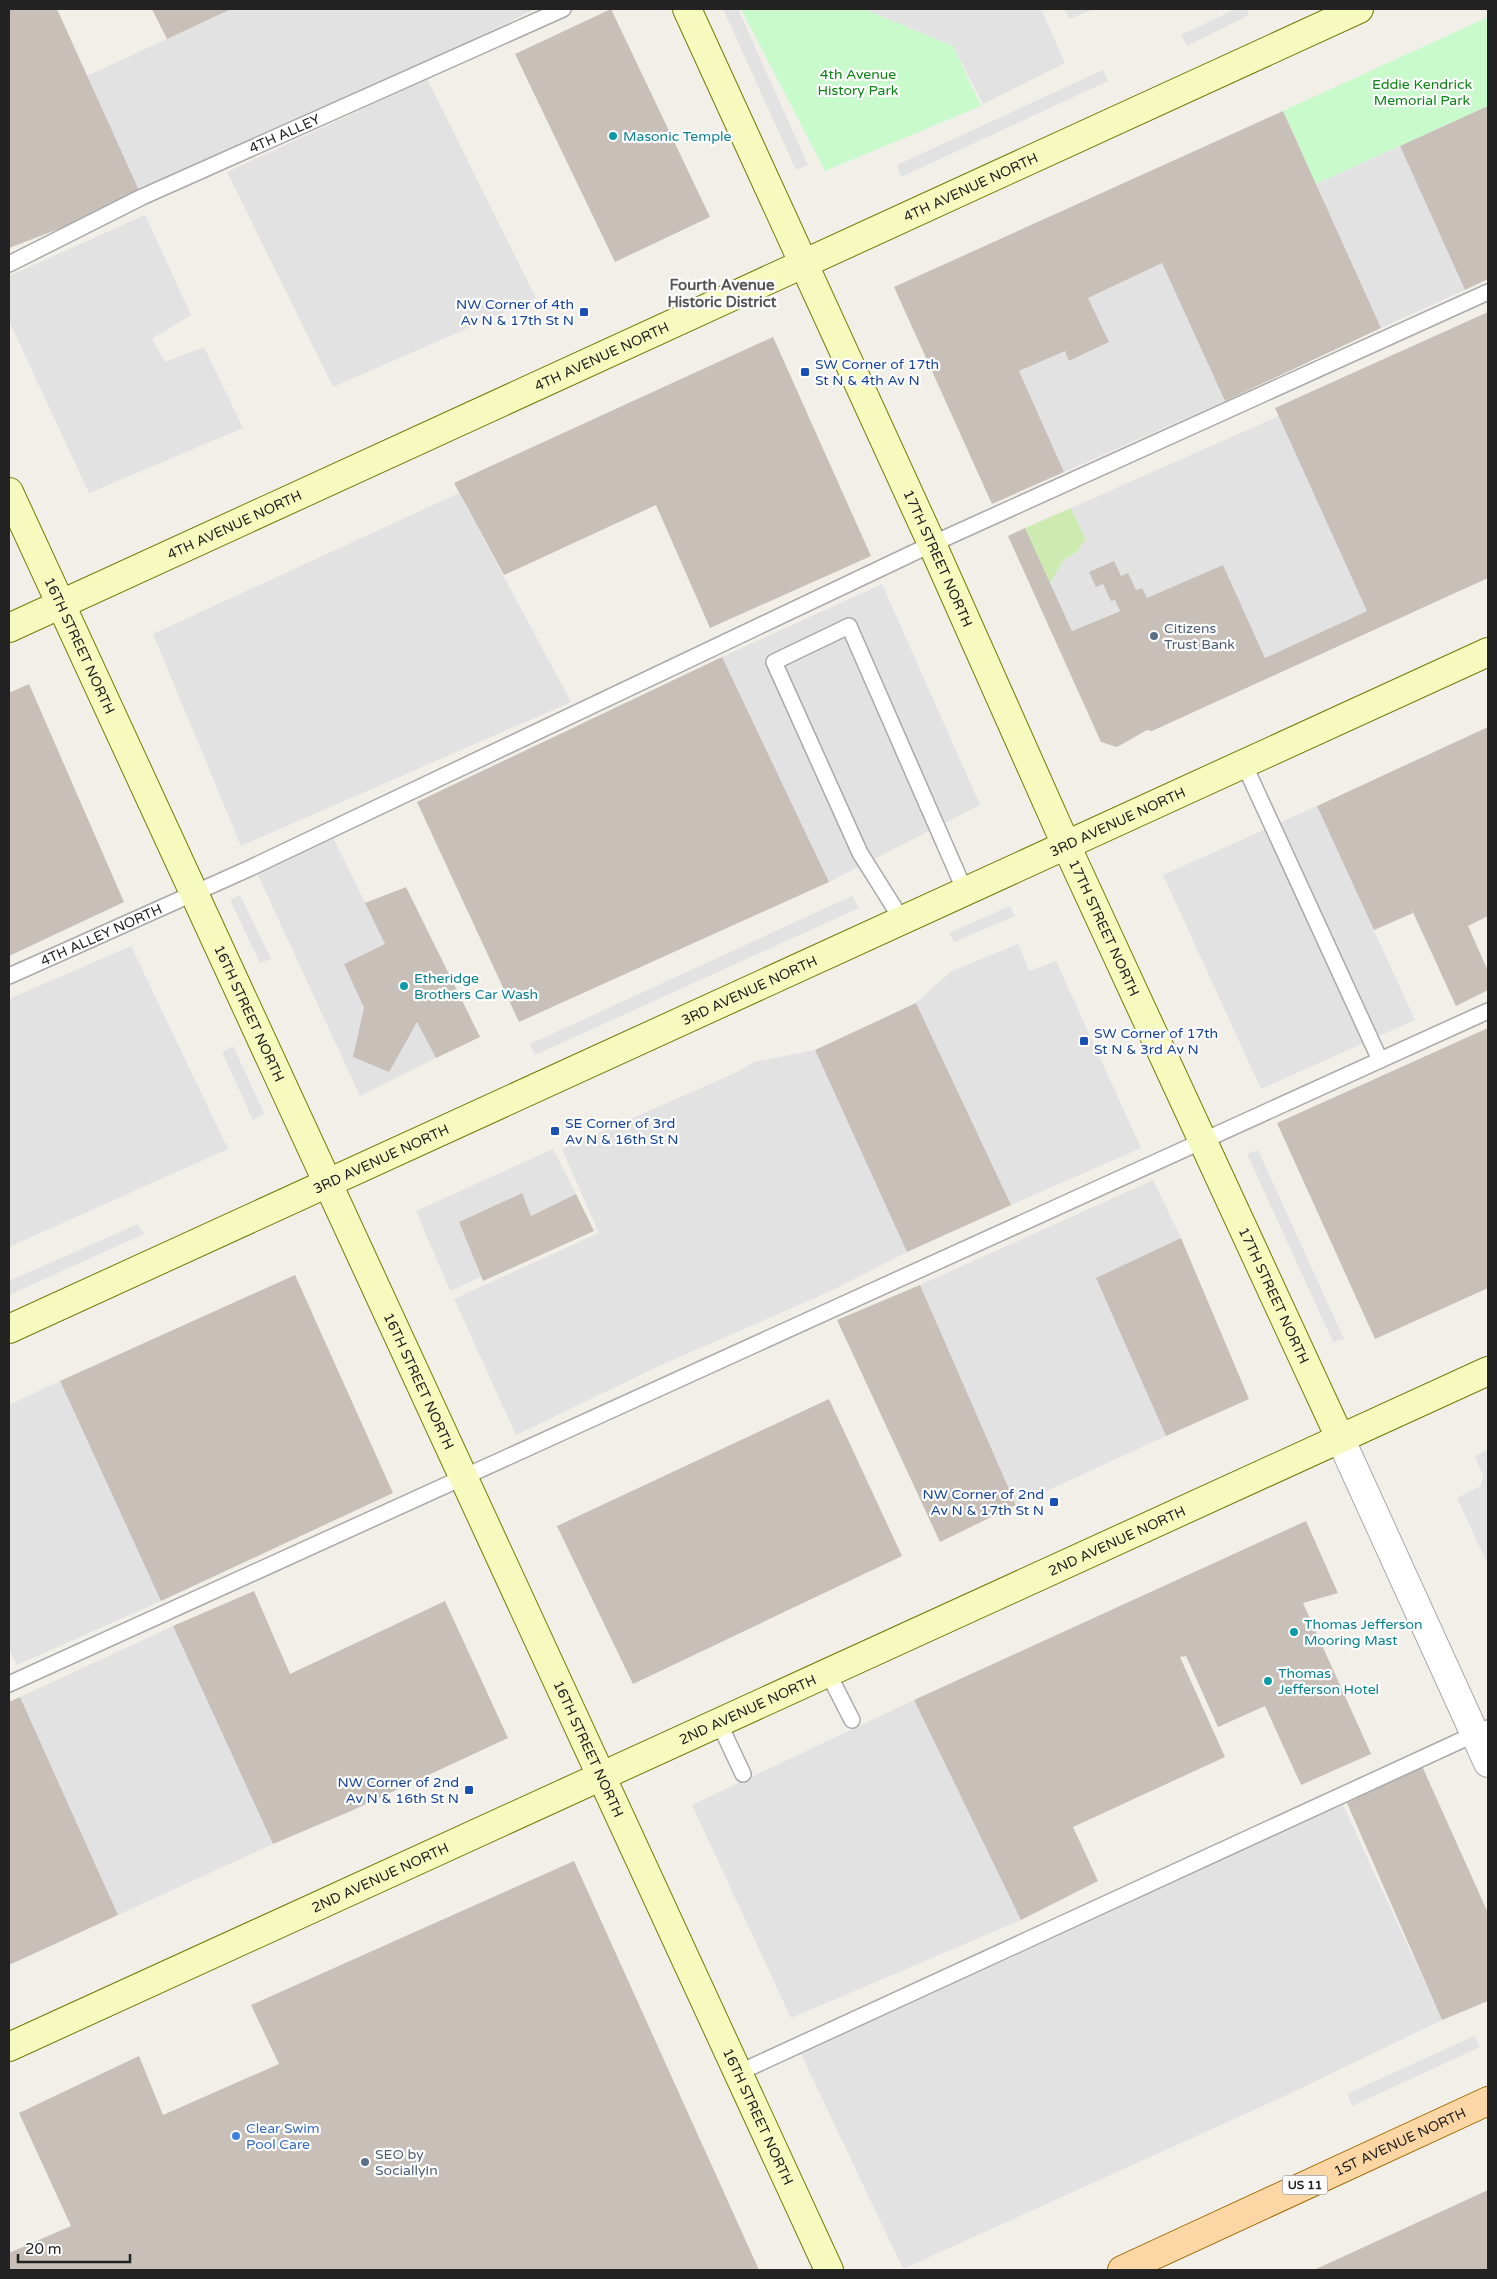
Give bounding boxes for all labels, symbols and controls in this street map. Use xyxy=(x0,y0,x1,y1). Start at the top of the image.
park label: 4th Avenue History Park xyxy=(818,66,899,99)
park label: Eddie Kendrick Memorial Park xyxy=(1372,76,1472,109)
street label: 4TH ALLEY xyxy=(247,111,323,157)
place label: Masonic Temple xyxy=(623,128,731,145)
marker: Masonic Temple xyxy=(607,130,619,142)
street label: 4TH AVENUE NORTH xyxy=(901,149,1041,226)
district label: Fourth Avenue Historic District xyxy=(667,276,777,311)
place label: NW Corner of 4th Av N & 17th St N xyxy=(456,296,574,329)
marker: NW Corner of 4th Av N & 17th St N xyxy=(578,306,590,318)
street label: 4TH AVENUE NORTH xyxy=(532,319,672,395)
place label: SW Corner of 17th St N & 4th Av N xyxy=(815,356,939,389)
marker: SW Corner of 17th St N & 4th Av N xyxy=(799,366,811,378)
street label: 4TH AVENUE NORTH xyxy=(165,487,305,563)
street label: 17TH STREET NORTH xyxy=(899,487,976,630)
street label: 16TH STREET NORTH xyxy=(40,575,118,717)
place label: Citizens Trust Bank xyxy=(1164,620,1235,653)
marker: Citizens Trust Bank xyxy=(1148,630,1160,642)
street label: 3RD AVENUE NORTH xyxy=(1047,784,1188,861)
street label: 17TH STREET NORTH xyxy=(1065,857,1143,999)
street label: 4TH ALLEY NORTH xyxy=(38,901,165,970)
street label: 16TH STREET NORTH xyxy=(210,942,288,1085)
street label: 3RD AVENUE NORTH xyxy=(679,952,820,1029)
place label: Etheridge Brothers Car Wash xyxy=(414,970,538,1003)
marker: Etheridge Brothers Car Wash xyxy=(398,980,410,992)
place label: SW Corner of 17th St N & 3rd Av N xyxy=(1094,1025,1218,1058)
marker: SW Corner of 17th St N & 3rd Av N xyxy=(1078,1035,1090,1047)
place label: SE Corner of 3rd Av N & 16th St N xyxy=(565,1115,678,1148)
street label: 3RD AVENUE NORTH xyxy=(310,1121,452,1198)
marker: SE Corner of 3rd Av N & 16th St N xyxy=(549,1125,561,1137)
street label: 17TH STREET NORTH xyxy=(1235,1224,1313,1367)
street label: 16TH STREET NORTH xyxy=(380,1310,457,1452)
place label: NW Corner of 2nd Av N & 17th St N xyxy=(923,1486,1044,1519)
marker: NW Corner of 2nd Av N & 17th St N xyxy=(1048,1496,1060,1508)
street label: 2ND AVENUE NORTH xyxy=(1046,1502,1188,1580)
place label: Thomas Jefferson Mooring Mast xyxy=(1304,1616,1422,1649)
marker: Thomas Jefferson Mooring Mast xyxy=(1288,1626,1300,1638)
place label: Thomas Jefferson Hotel xyxy=(1278,1665,1379,1698)
street label: 2ND AVENUE NORTH xyxy=(677,1671,819,1749)
marker: Thomas Jefferson Hotel xyxy=(1262,1675,1274,1687)
street label: 16TH STREET NORTH xyxy=(549,1678,627,1820)
place label: NW Corner of 2nd Av N & 16th St N xyxy=(338,1774,459,1807)
marker: NW Corner of 2nd Av N & 16th St N xyxy=(463,1784,475,1796)
street label: 2ND AVENUE NORTH xyxy=(309,1839,452,1917)
street label: 16TH STREET NORTH xyxy=(719,2046,797,2188)
street label: 1ST AVENUE NORTH xyxy=(1331,2104,1469,2180)
place label: Clear Swim Pool Care xyxy=(246,2120,320,2153)
marker: Clear Swim Pool Care xyxy=(230,2130,242,2142)
place label: SEO by SociallyIn xyxy=(375,2146,438,2179)
marker: SEO by SociallyIn xyxy=(359,2156,371,2168)
road number: US 11 xyxy=(1282,2176,1328,2194)
scale bar xyxy=(18,2232,130,2264)
text: 20 m xyxy=(25,2240,62,2258)

